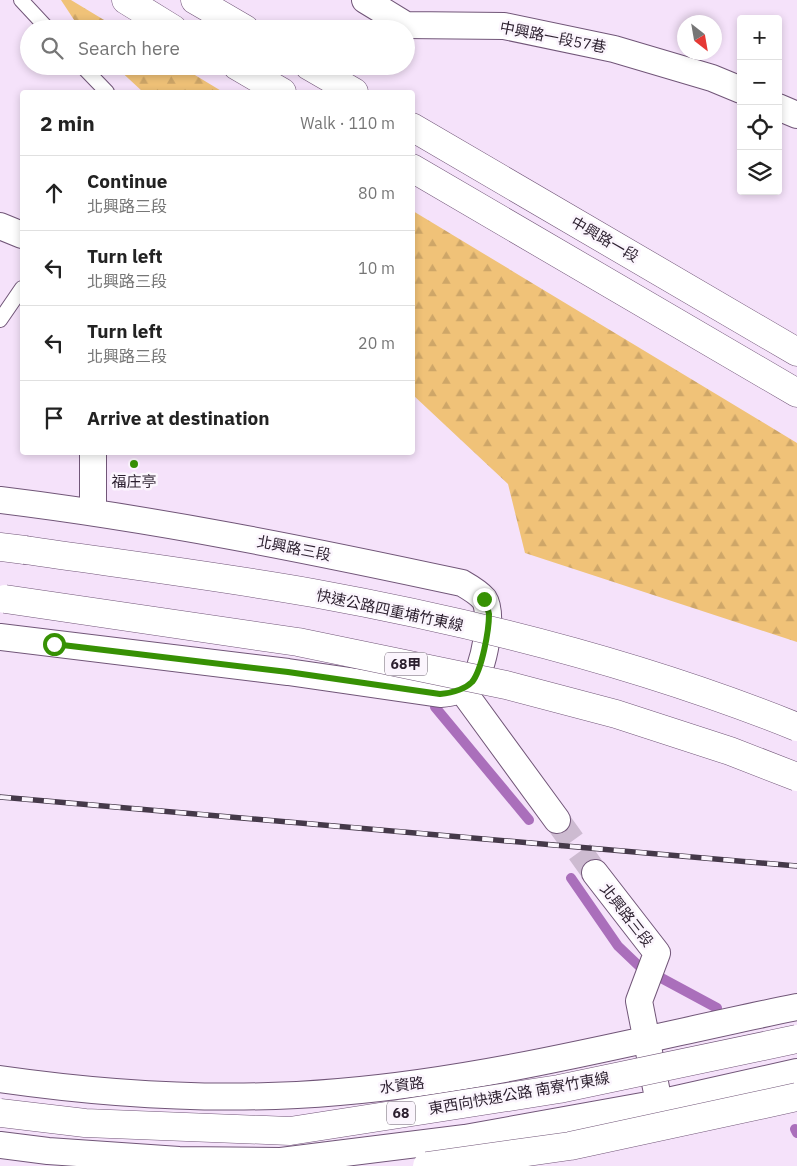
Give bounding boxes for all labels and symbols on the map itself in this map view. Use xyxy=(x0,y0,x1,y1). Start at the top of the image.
north arrow xyxy=(677,15,722,60)
street label: 中興路一段57巷 xyxy=(498,17,608,57)
street label: 中興路一段 xyxy=(568,212,642,266)
marker: 福庄亭 xyxy=(128,458,140,470)
place label: 福庄亭 xyxy=(111,472,157,491)
street label: 北興路三段 xyxy=(255,532,333,564)
street label: 快速公路四重埔竹東線 xyxy=(315,585,465,635)
route end xyxy=(473,588,496,611)
route start xyxy=(43,633,66,656)
road number: 68甲 xyxy=(385,652,427,676)
street label: 北興路三段 xyxy=(596,880,658,950)
street label: 東西向快速公路 南寮竹東線 xyxy=(427,1068,611,1118)
street label: 水資路 xyxy=(379,1073,425,1097)
road number: 68 xyxy=(387,1102,415,1124)

